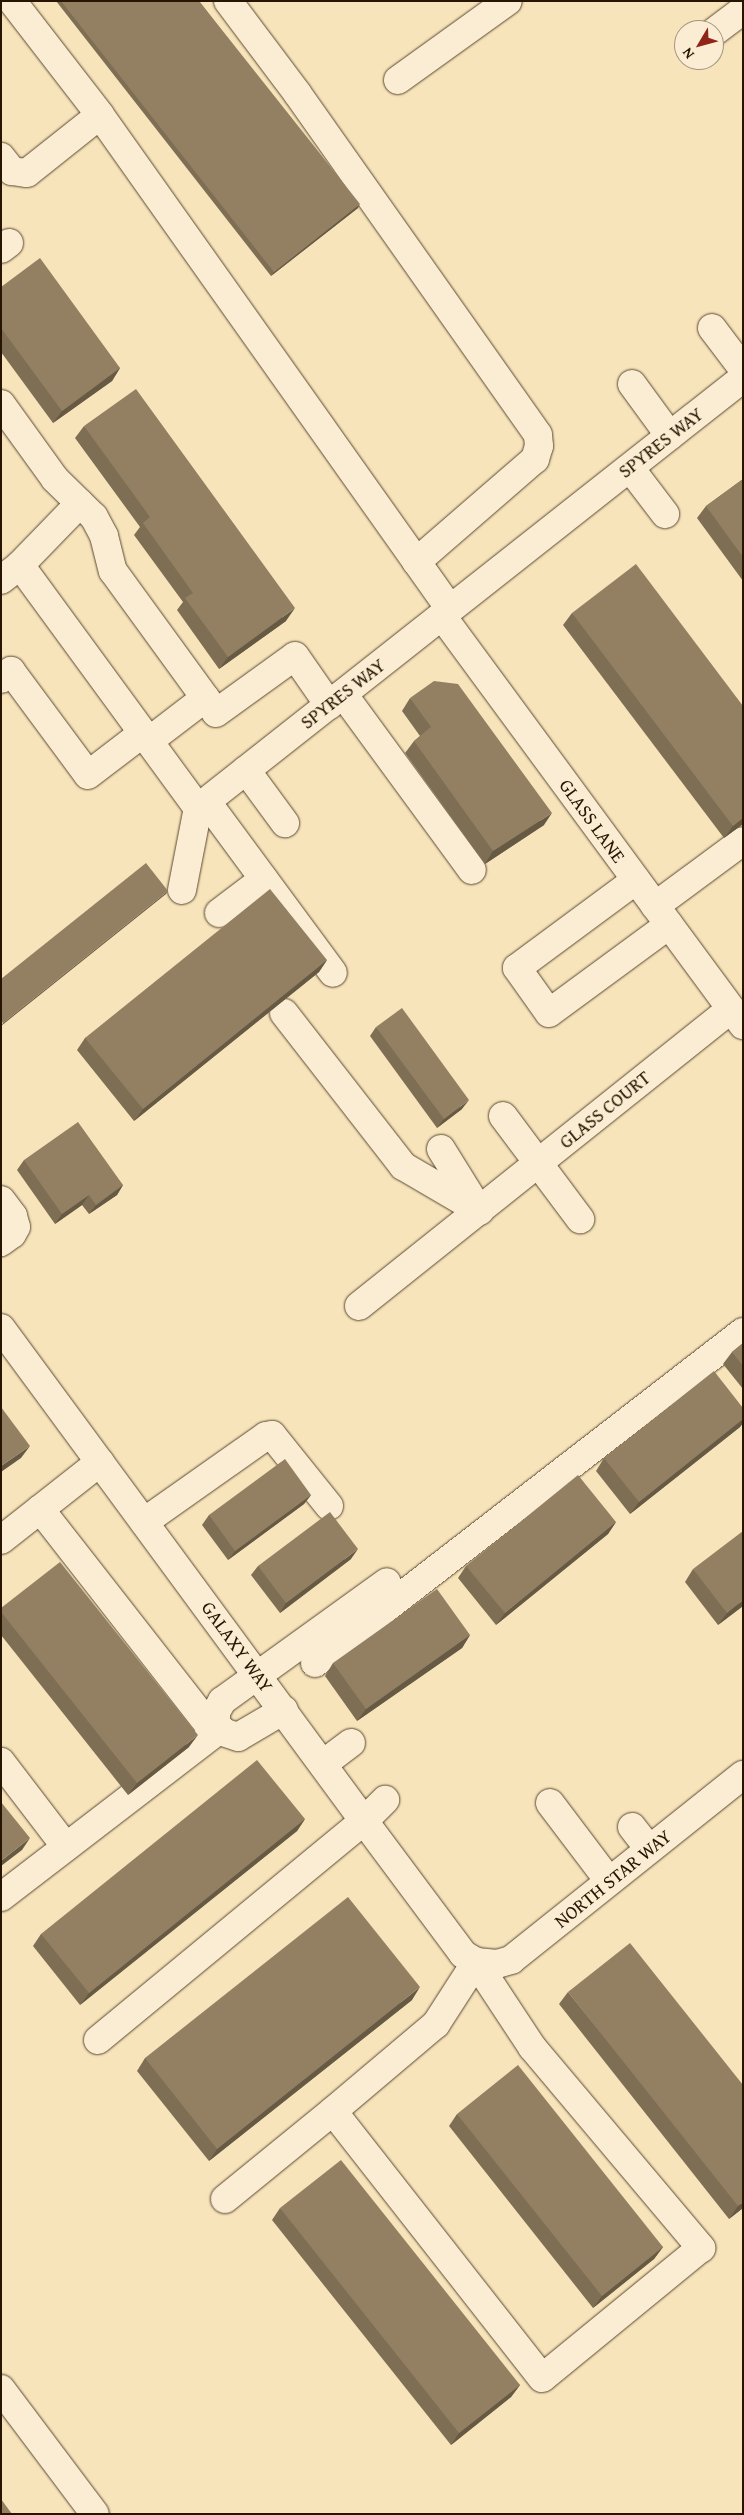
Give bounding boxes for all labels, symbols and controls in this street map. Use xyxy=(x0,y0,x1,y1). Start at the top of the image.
north arrow xyxy=(674,20,724,70)
text: N xyxy=(677,44,699,63)
street label: SPYRES WAY xyxy=(614,403,708,483)
street label: SPYRES WAY xyxy=(296,654,390,734)
street label: GLASS LANE xyxy=(554,775,630,867)
street label: GLASS COURT xyxy=(555,1066,655,1154)
street label: GALAXY WAY xyxy=(196,1597,278,1697)
street label: NORTH STAR WAY xyxy=(550,1825,676,1933)

